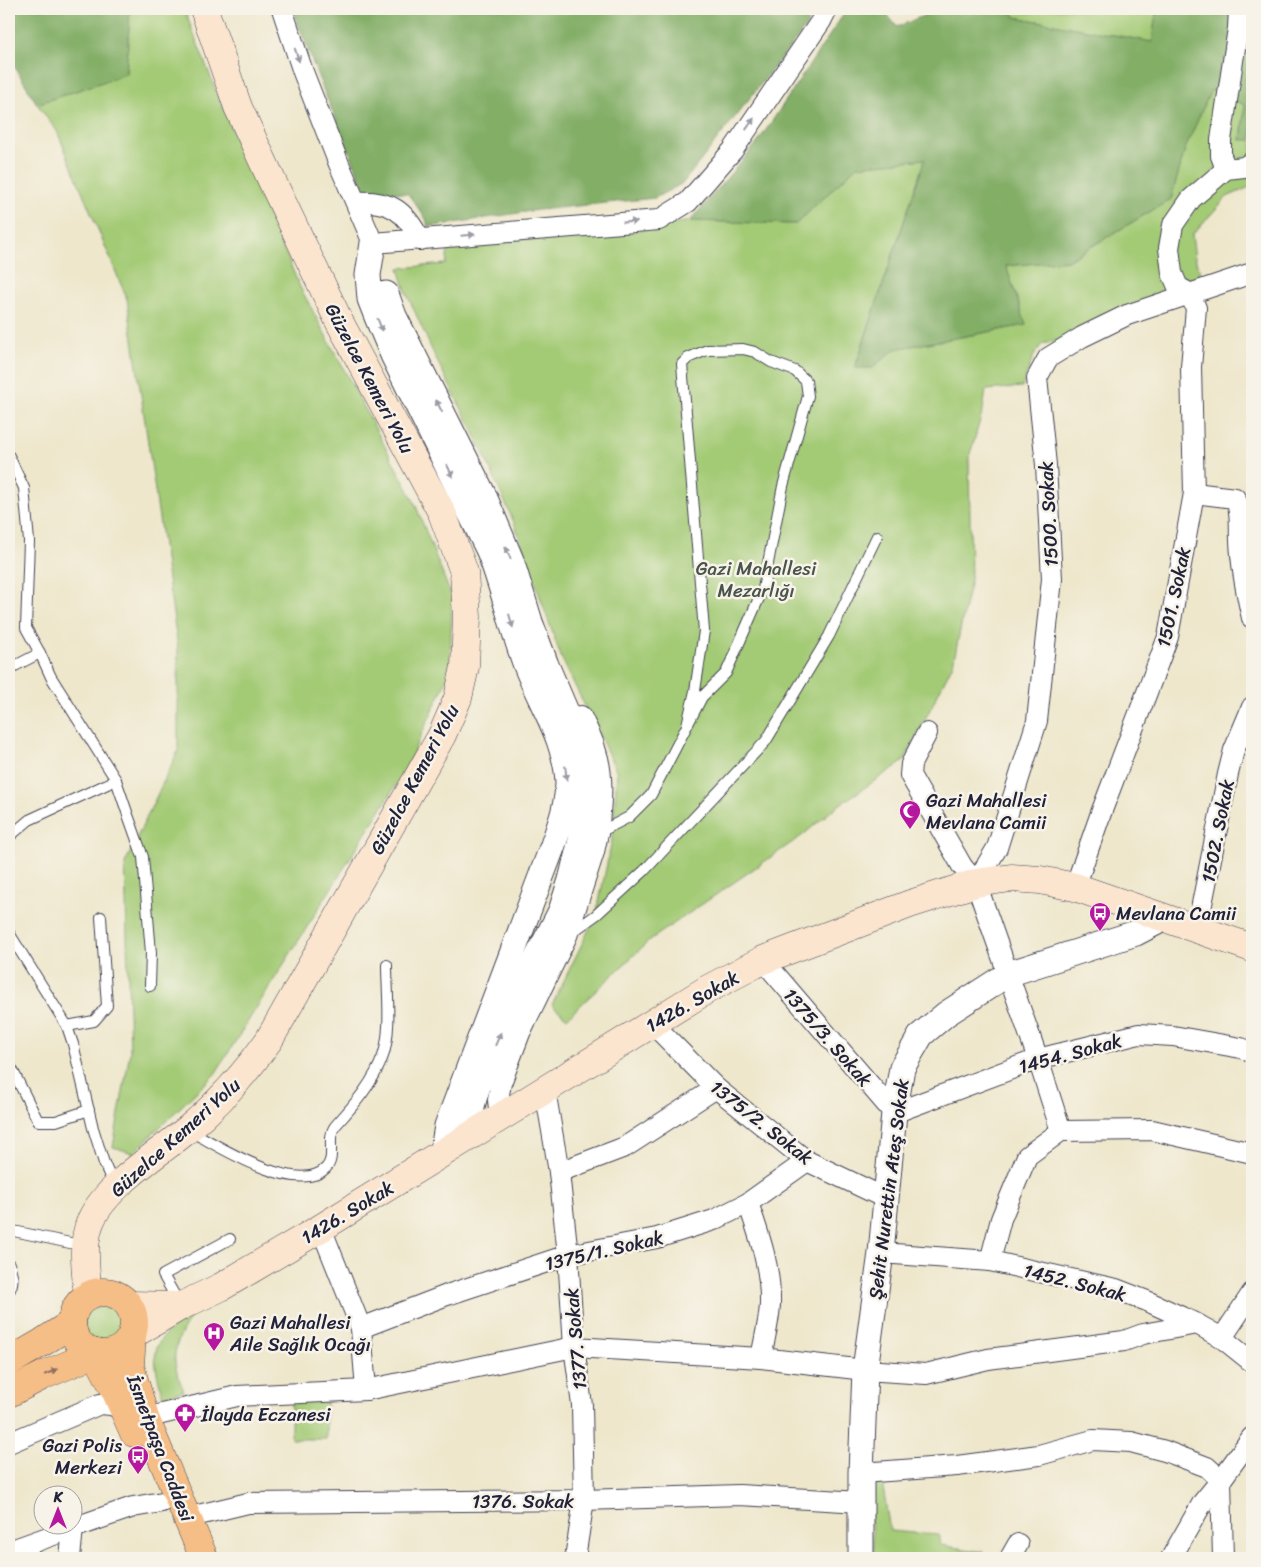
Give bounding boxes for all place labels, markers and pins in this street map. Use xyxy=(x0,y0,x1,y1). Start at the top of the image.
place label: Gazi Mahallesi Mevlana Camii xyxy=(926,784,1047,839)
mosque icon: Gazi Mahallesi Mevlana Camii xyxy=(898,799,922,830)
place label: Mevlana Camii xyxy=(1116,897,1237,930)
bus stop icon: Mevlana Camii xyxy=(1088,901,1112,932)
place label: Gazi Mahallesi Aile Sağlık Ocağı xyxy=(229,1306,371,1361)
hospital icon: Gazi Mahallesi Aile Sağlık Ocağı xyxy=(202,1321,226,1352)
place label: İlayda Eczanesi xyxy=(200,1398,331,1431)
pharmacy icon: İlayda Eczanesi xyxy=(173,1402,197,1433)
place label: Gazi Polis Merkezi xyxy=(42,1429,123,1484)
bus stop icon: Gazi Polis Merkezi xyxy=(126,1444,150,1475)

